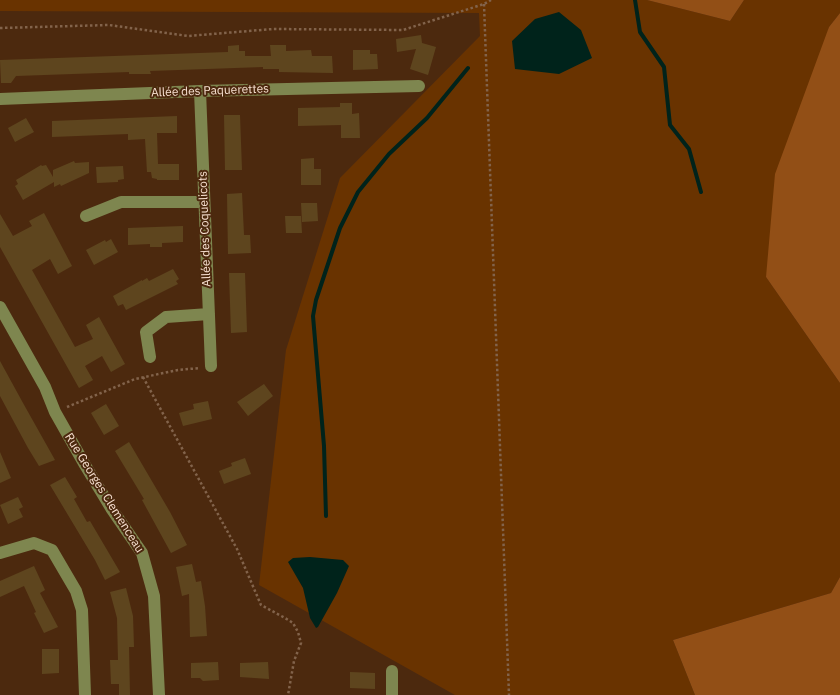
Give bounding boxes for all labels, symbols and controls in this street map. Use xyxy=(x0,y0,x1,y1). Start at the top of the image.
street label: Allée des Paquerettes xyxy=(151,82,269,100)
street label: Allée des Coquelicots xyxy=(196,171,214,287)
street label: Rue Georges Clemenceau xyxy=(61,431,147,555)

